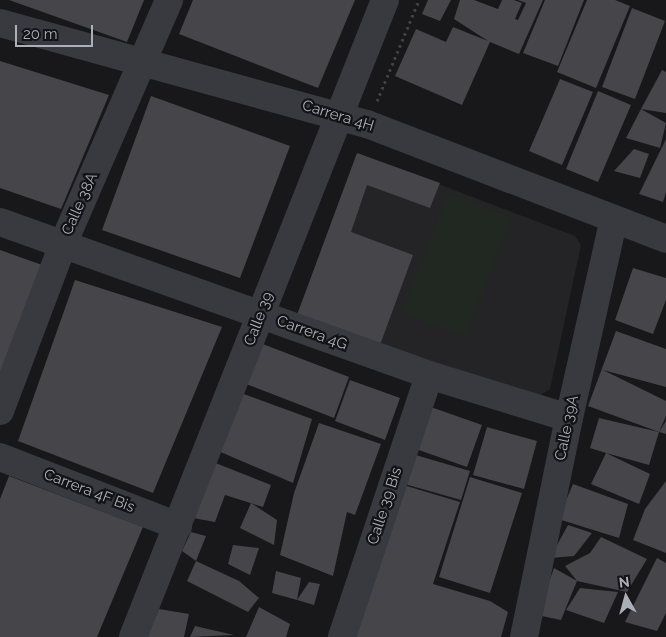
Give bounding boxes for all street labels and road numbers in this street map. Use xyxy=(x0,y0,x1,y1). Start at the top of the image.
street label: Carrera 4H xyxy=(300,97,376,135)
street label: Calle 38A xyxy=(58,170,102,238)
street label: Calle 39 xyxy=(241,290,277,348)
street label: Carrera 4G xyxy=(274,312,350,354)
street label: Calle 39A xyxy=(551,394,583,462)
street label: Carrera 4F Bis xyxy=(41,465,137,517)
street label: Calle 39 Bis xyxy=(364,465,406,547)

